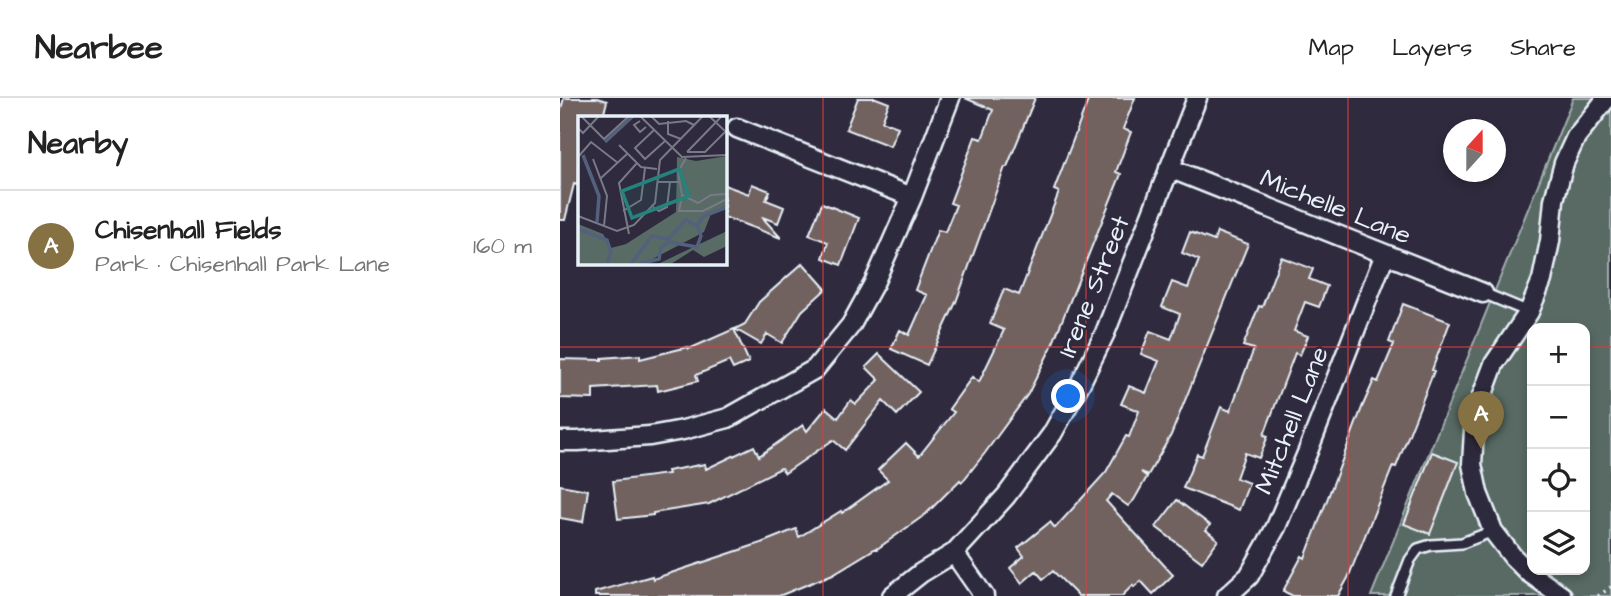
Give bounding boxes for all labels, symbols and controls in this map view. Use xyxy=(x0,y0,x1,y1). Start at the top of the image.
text: Nearbee xyxy=(35,25,163,71)
text: Map xyxy=(1309,31,1354,65)
text: Layers xyxy=(1392,31,1472,65)
text: Share xyxy=(1510,31,1576,65)
inset map xyxy=(578,116,726,264)
north arrow xyxy=(1443,119,1506,182)
text: Nearby xyxy=(28,123,128,165)
street label: Michelle Lane xyxy=(1255,160,1416,254)
street label: Irene Street xyxy=(1049,210,1139,363)
text: Chisenhall Fields xyxy=(95,212,282,248)
text: A xyxy=(44,230,58,262)
text: 160 m xyxy=(473,230,532,262)
text: Park · Chisenhall Park Lane xyxy=(95,248,390,280)
map controls xyxy=(1527,323,1590,575)
button: + xyxy=(1527,323,1590,386)
street label: Mitchell Lane xyxy=(1246,341,1338,500)
your location xyxy=(1051,379,1085,413)
button: − xyxy=(1527,386,1590,449)
pin: A xyxy=(1458,391,1504,449)
button: locate xyxy=(1527,449,1590,512)
button: layers xyxy=(1527,512,1590,575)

